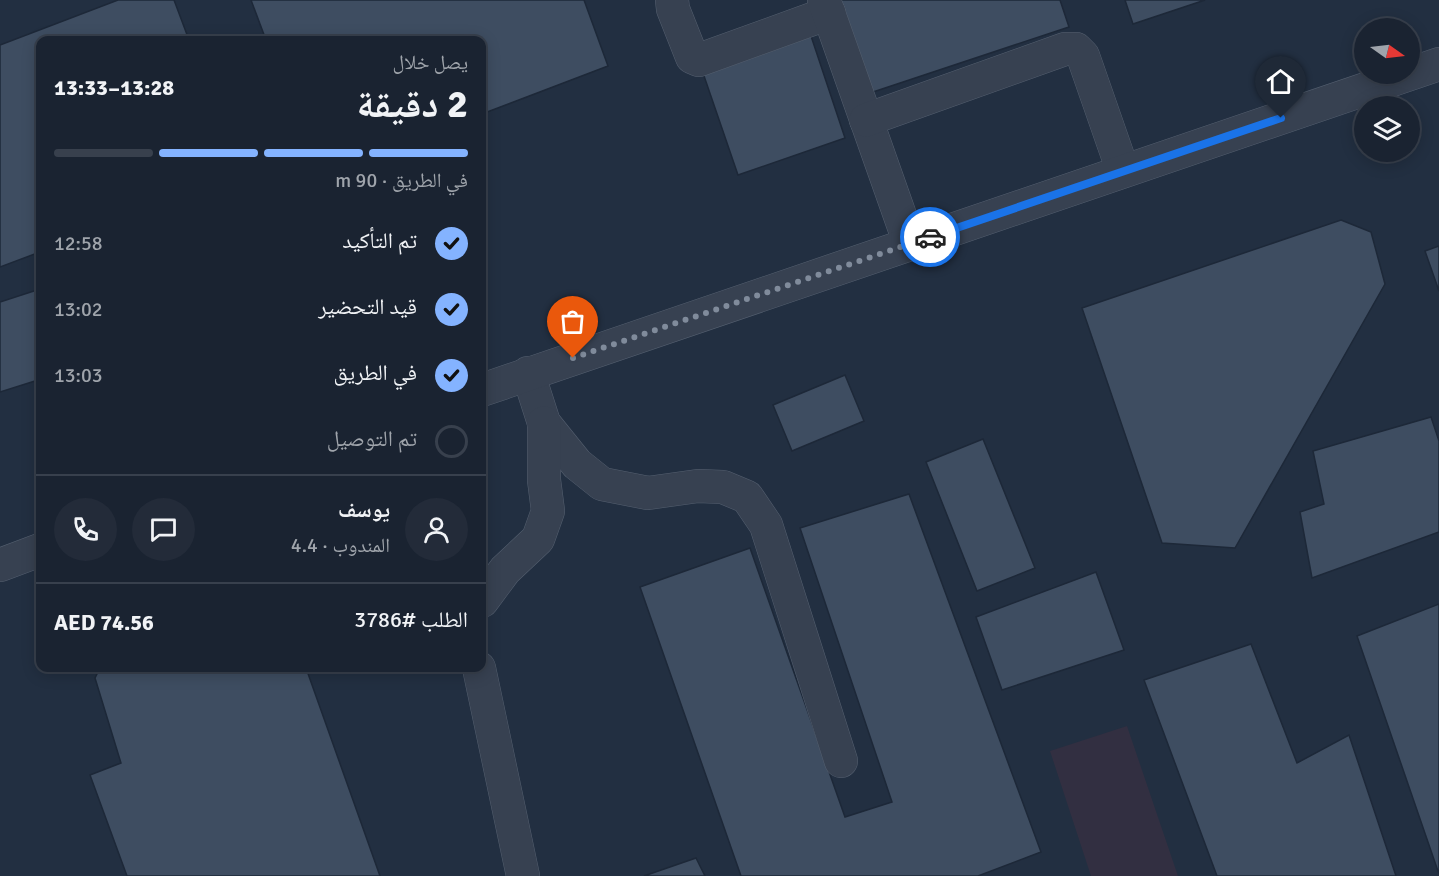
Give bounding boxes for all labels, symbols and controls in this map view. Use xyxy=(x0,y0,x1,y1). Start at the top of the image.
north arrow xyxy=(1354,18,1420,84)
map controls xyxy=(1354,18,1420,162)
text: يصل خلال xyxy=(393,50,468,75)
pin xyxy=(1255,56,1306,118)
icon: home xyxy=(1264,65,1297,98)
text: 13:28–13:33 xyxy=(54,74,174,101)
text: 2 دقيقة xyxy=(356,80,468,128)
button: layers xyxy=(1354,96,1420,162)
text: في الطريق · 90 m xyxy=(335,168,468,193)
courier xyxy=(900,207,960,267)
icon: car xyxy=(914,221,947,254)
text: تم التأكيد xyxy=(342,227,417,254)
icon: check xyxy=(435,227,468,260)
text: 12:58 xyxy=(54,231,103,256)
text: قيد التحضير xyxy=(318,293,417,320)
icon: check xyxy=(435,293,468,326)
pin xyxy=(547,296,598,358)
text: 13:02 xyxy=(54,297,103,322)
icon: bag xyxy=(556,305,589,338)
text: في الطريق xyxy=(334,359,417,386)
icon: check xyxy=(435,359,468,392)
text: 13:03 xyxy=(54,363,103,388)
text: تم التوصيل xyxy=(327,425,417,452)
text: يوسف xyxy=(338,496,390,523)
button: phone xyxy=(54,498,117,561)
button: chat xyxy=(132,498,195,561)
button: person xyxy=(405,498,468,561)
text: المندوب · 4.4 xyxy=(291,533,390,558)
text: الطلب #3786 xyxy=(354,606,468,633)
text: AED 74.56 xyxy=(54,609,154,636)

